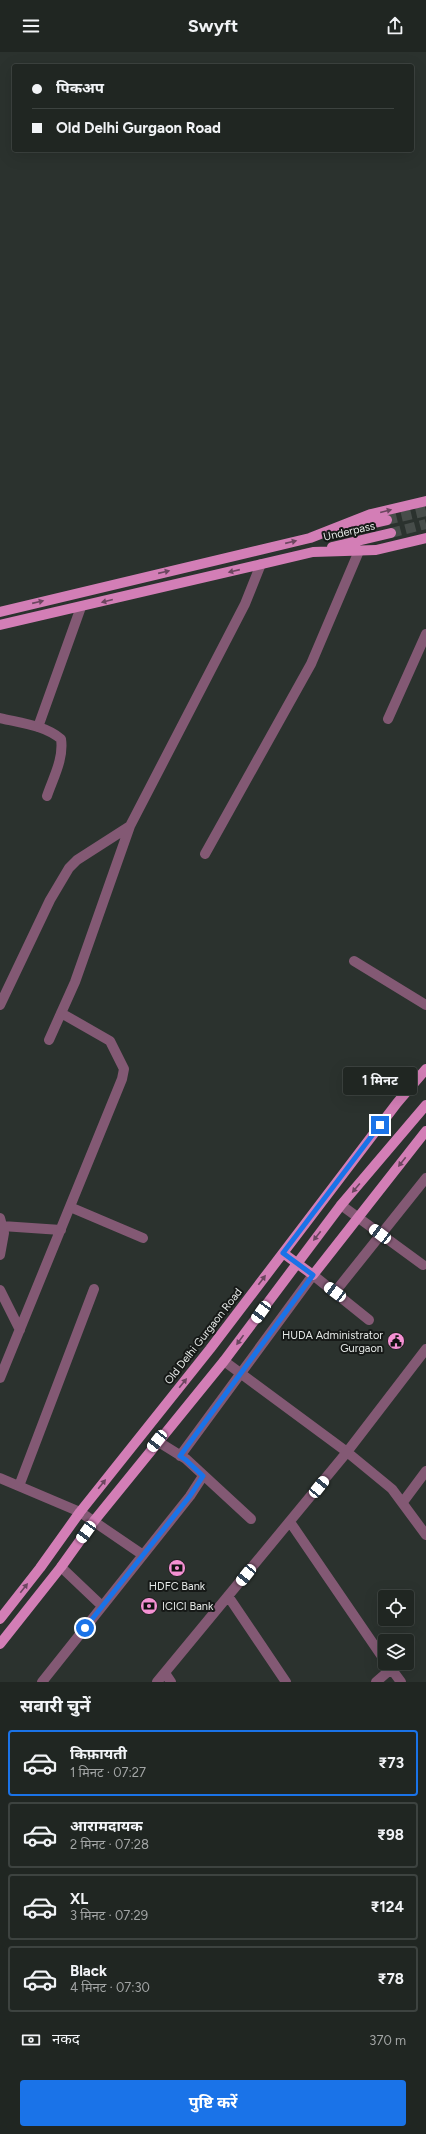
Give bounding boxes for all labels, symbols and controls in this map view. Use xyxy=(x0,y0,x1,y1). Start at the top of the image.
icon: menu xyxy=(20,15,42,37)
text: Swyft xyxy=(188,15,238,37)
icon: share xyxy=(384,15,406,37)
text: पिकअप xyxy=(56,79,104,97)
text: Old Delhi Gurgaon Road xyxy=(56,119,221,137)
one-way arrow xyxy=(380,507,393,513)
street label: Underpass xyxy=(322,519,376,544)
one-way arrow xyxy=(285,539,297,545)
one-way arrow xyxy=(228,568,240,574)
one-way arrow xyxy=(158,569,171,575)
one-way arrow xyxy=(101,598,113,604)
one-way arrow xyxy=(32,599,44,605)
callout: 1 मिनट xyxy=(343,1067,417,1095)
text: 1 मिनट xyxy=(362,1073,398,1088)
route end xyxy=(371,1116,389,1134)
one-way arrow xyxy=(397,1156,406,1167)
one-way arrow xyxy=(351,1183,360,1193)
car xyxy=(367,1222,393,1246)
one-way arrow xyxy=(313,1231,322,1242)
one-way arrow xyxy=(258,1274,267,1285)
car xyxy=(322,1280,348,1304)
street label: Old Delhi Gurgaon Road xyxy=(162,1286,245,1387)
car xyxy=(249,1299,273,1325)
place label: HUDA Administrator Gurgaon xyxy=(282,1329,383,1355)
public building icon: HUDA Administrator Gurgaon xyxy=(386,1331,406,1351)
one-way arrow xyxy=(235,1335,244,1346)
one-way arrow xyxy=(179,1377,187,1388)
car xyxy=(145,1428,169,1454)
car xyxy=(307,1474,331,1500)
one-way arrow xyxy=(98,1479,106,1490)
car xyxy=(74,1519,98,1545)
bank icon: HDFC Bank xyxy=(167,1558,187,1578)
car xyxy=(234,1562,258,1588)
place label: HDFC Bank xyxy=(149,1580,206,1593)
one-way arrow xyxy=(20,1583,29,1594)
map controls xyxy=(378,1590,414,1670)
button: locate xyxy=(378,1590,414,1626)
bank icon: ICICI Bank xyxy=(139,1596,159,1616)
place label: ICICI Bank xyxy=(162,1600,214,1613)
route start xyxy=(76,1619,94,1637)
button: layers xyxy=(378,1634,414,1670)
text: सवारी चुनें xyxy=(20,1695,91,1717)
icon: car xyxy=(22,1745,58,1781)
text: किफ़ायती xyxy=(70,1745,127,1763)
text: ₹73 xyxy=(378,1754,404,1772)
text: 1 मिनट · 07:27 xyxy=(70,1765,146,1780)
icon: car xyxy=(22,1817,58,1853)
text: आरामदायक xyxy=(70,1817,143,1835)
text: ₹98 xyxy=(377,1826,404,1844)
text: 2 मिनट · 07:28 xyxy=(70,1837,149,1852)
icon: car xyxy=(22,1889,58,1925)
text: XL xyxy=(70,1890,88,1908)
text: ₹124 xyxy=(370,1898,404,1916)
text: 3 मिनट · 07:29 xyxy=(70,1908,148,1923)
icon: car xyxy=(22,1961,58,1997)
text: Black xyxy=(70,1962,107,1980)
text: ₹78 xyxy=(377,1970,404,1988)
text: 4 मिनट · 07:30 xyxy=(70,1980,150,1995)
icon: cash xyxy=(20,2029,42,2051)
text: नकद xyxy=(52,2030,80,2048)
text: 370 m xyxy=(369,2033,406,2048)
button: पुष्टि करें xyxy=(20,2080,406,2126)

